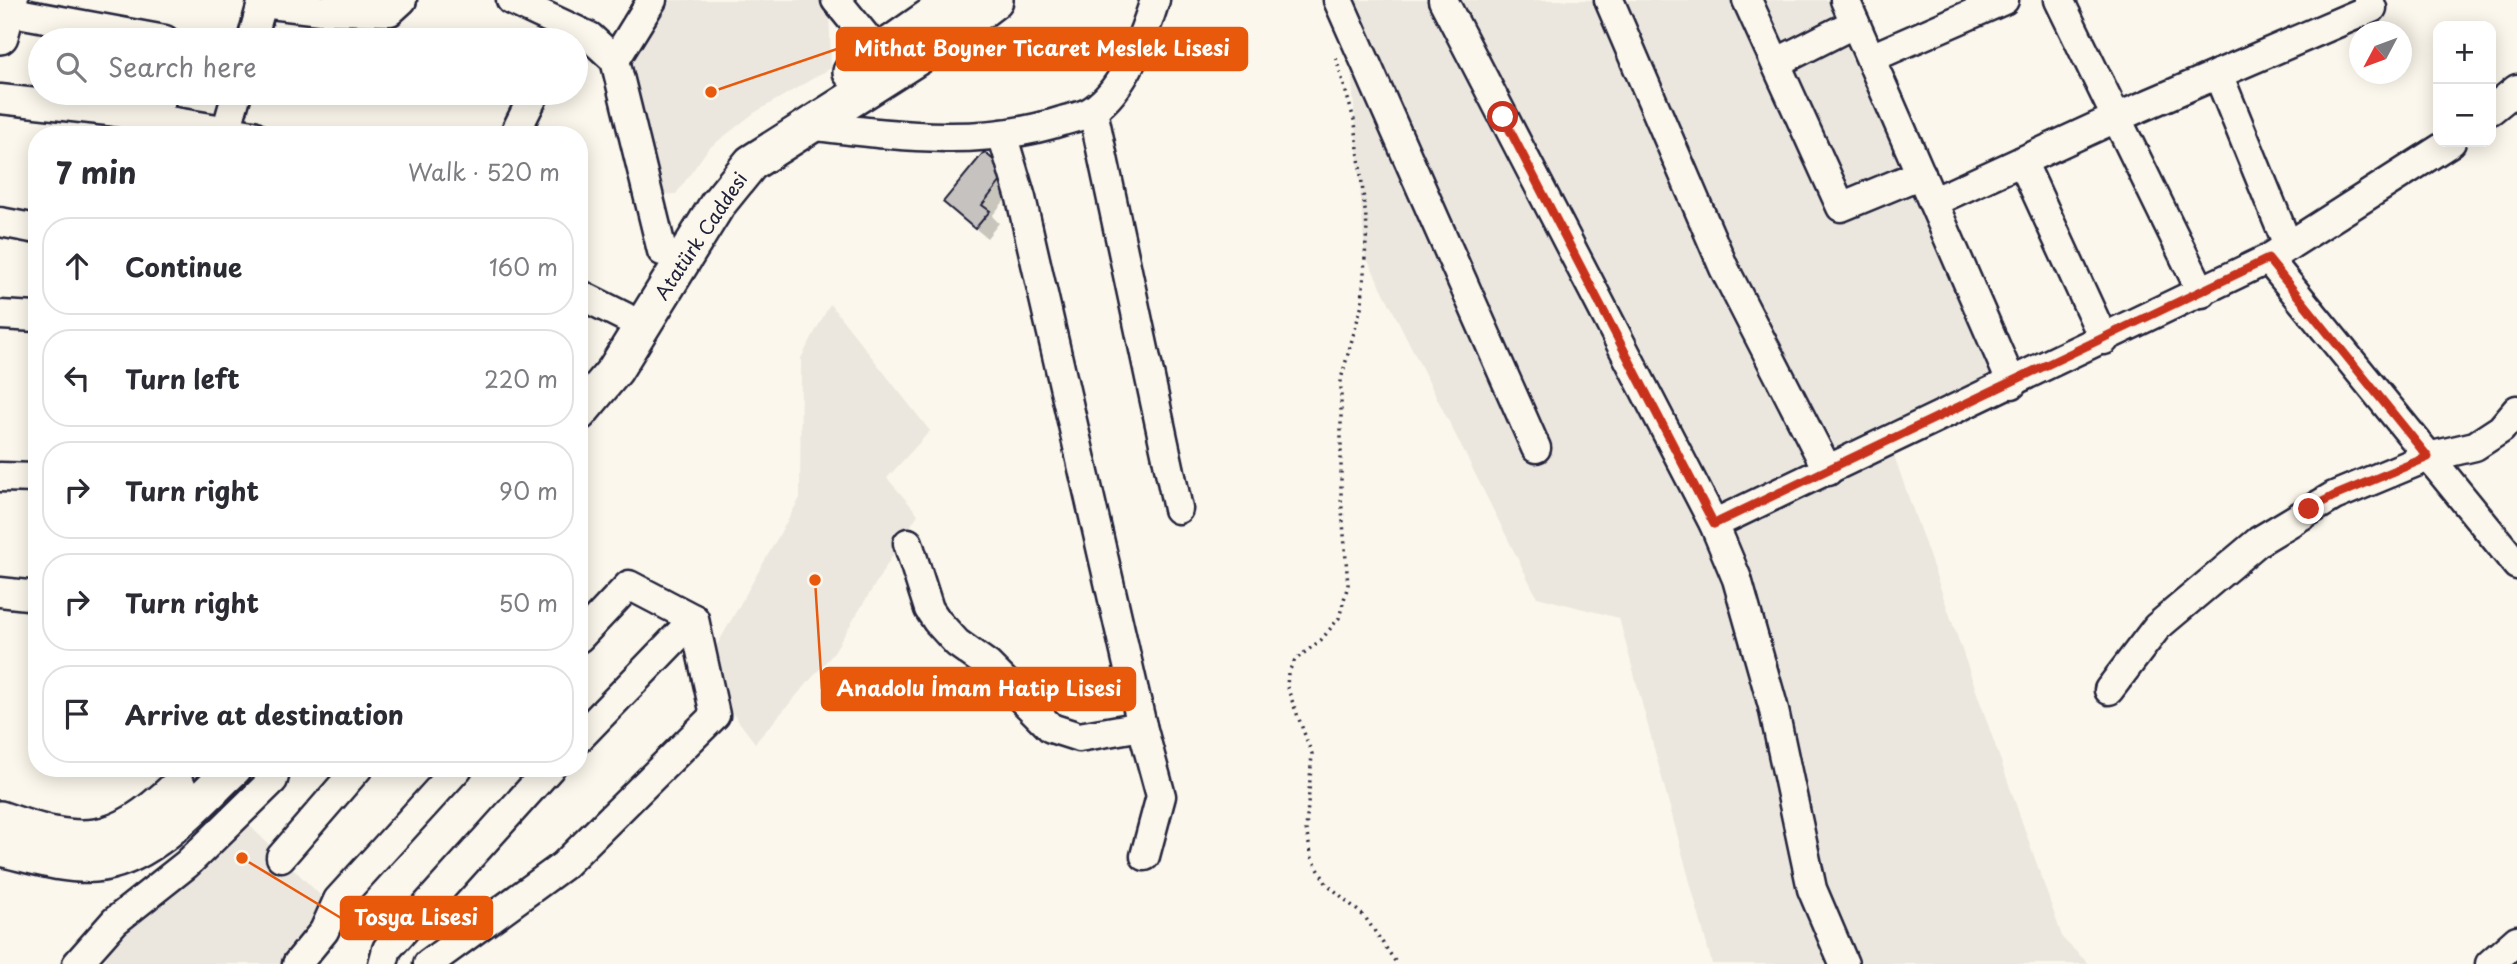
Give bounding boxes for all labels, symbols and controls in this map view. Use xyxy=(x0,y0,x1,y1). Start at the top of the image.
north arrow xyxy=(2349,21,2412,84)
map controls xyxy=(2433,21,2496,147)
button: + xyxy=(2433,21,2496,84)
search box xyxy=(28,28,588,105)
callout: Mithat Boyner Ticaret Meslek Lisesi xyxy=(837,28,1247,70)
text: Mithat Boyner Ticaret Meslek Lisesi xyxy=(854,31,1230,63)
text: Search here xyxy=(108,47,257,86)
icon: search xyxy=(52,48,90,86)
button: − xyxy=(2433,84,2496,147)
route start xyxy=(1487,101,1518,132)
text: 7 min xyxy=(56,149,137,194)
text: Walk · 520 m xyxy=(408,154,560,189)
street label: Atatürk Caddesi xyxy=(647,166,753,305)
icon: ahead xyxy=(58,247,96,285)
text: Continue xyxy=(125,247,242,286)
text: 160 m xyxy=(489,249,558,284)
icon: left xyxy=(58,359,96,397)
text: Turn left xyxy=(125,359,240,398)
text: 220 m xyxy=(484,361,558,396)
icon: right xyxy=(58,471,96,509)
text: Turn right xyxy=(125,471,259,510)
text: 90 m xyxy=(499,473,558,508)
route end xyxy=(2293,493,2324,524)
icon: right xyxy=(58,583,96,621)
text: Turn right xyxy=(125,583,259,622)
text: 50 m xyxy=(498,585,558,620)
callout: Anadolu İmam Hatip Lisesi xyxy=(822,668,1135,710)
text: Anadolu İmam Hatip Lisesi xyxy=(837,671,1121,703)
icon: arrive xyxy=(58,695,96,733)
text: Arrive at destination xyxy=(125,695,404,734)
callout: Tosya Lisesi xyxy=(341,897,492,939)
text: Tosya Lisesi xyxy=(354,900,478,932)

